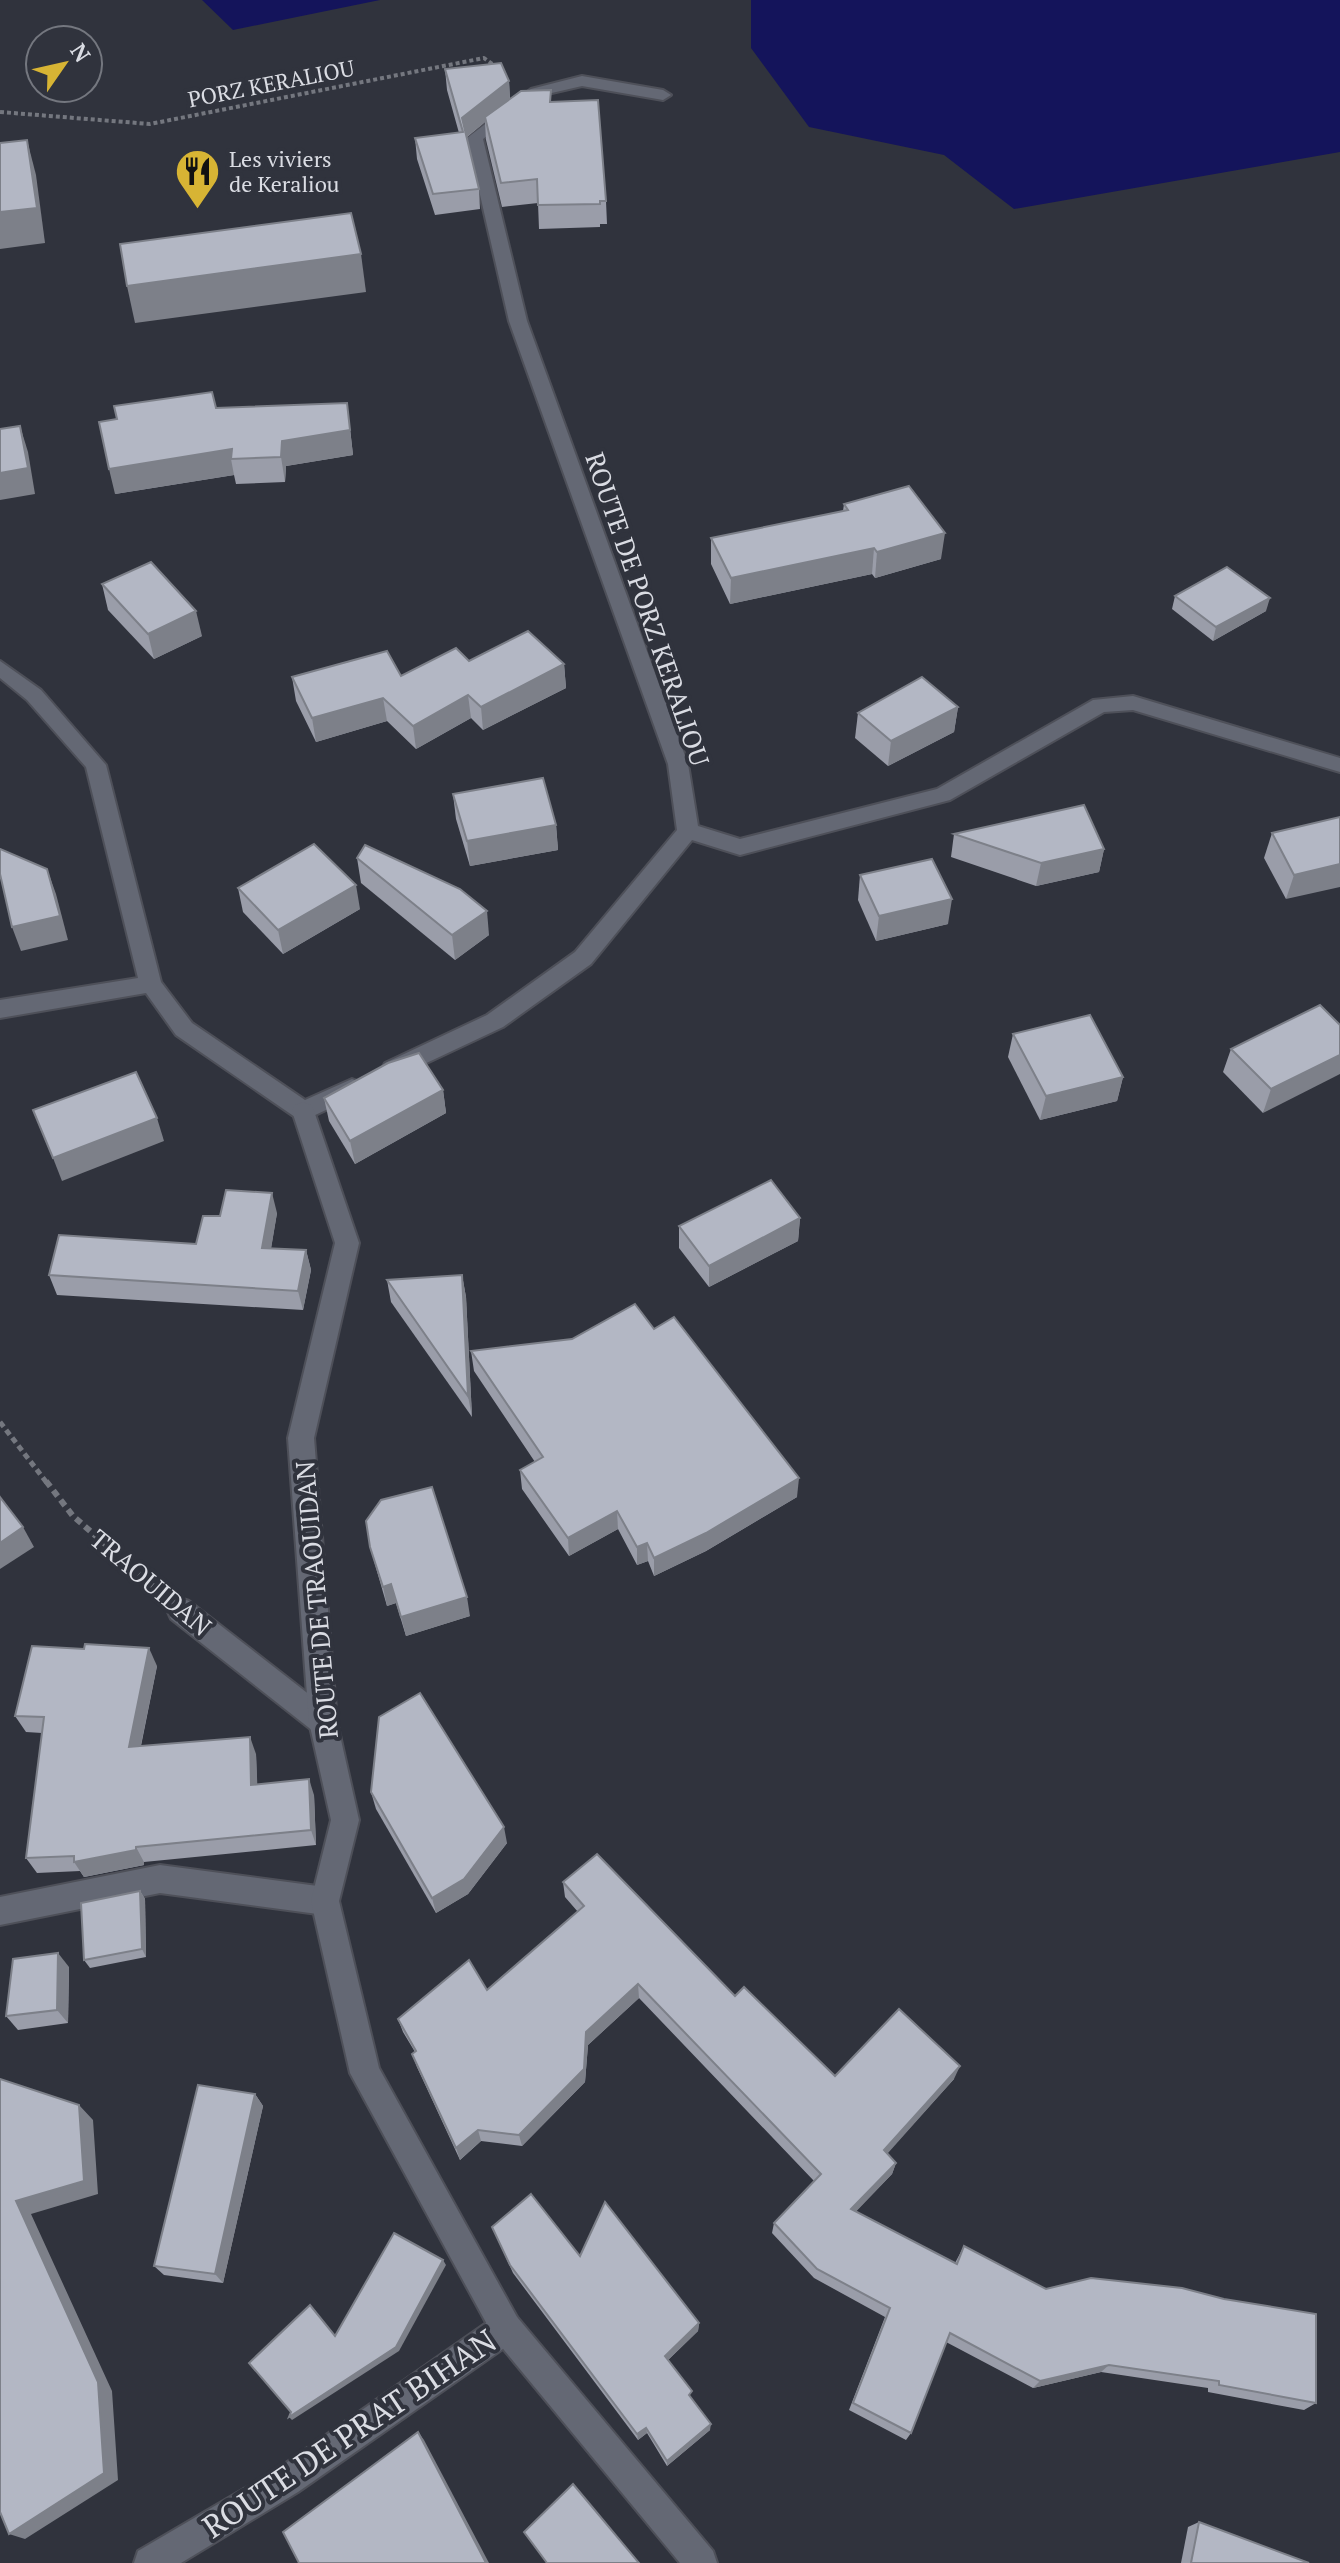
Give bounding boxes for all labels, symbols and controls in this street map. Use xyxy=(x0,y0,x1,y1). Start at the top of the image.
north arrow xyxy=(24,24,104,104)
text: N xyxy=(64,38,98,68)
street label: PORZ KERALIOU xyxy=(185,53,357,113)
place label: Les viviers de Keraliou xyxy=(229,144,340,198)
restaurant icon: Les viviers de Keraliou xyxy=(174,147,222,210)
street label: ROUTE DE PORZ KERALIOU xyxy=(578,448,718,771)
street label: ROUTE DE TRAOUIDAN xyxy=(287,1460,345,1740)
street label: TRAOUIDAN xyxy=(83,1521,219,1643)
street label: ROUTE DE PRAT BIHAN xyxy=(194,2319,504,2547)

